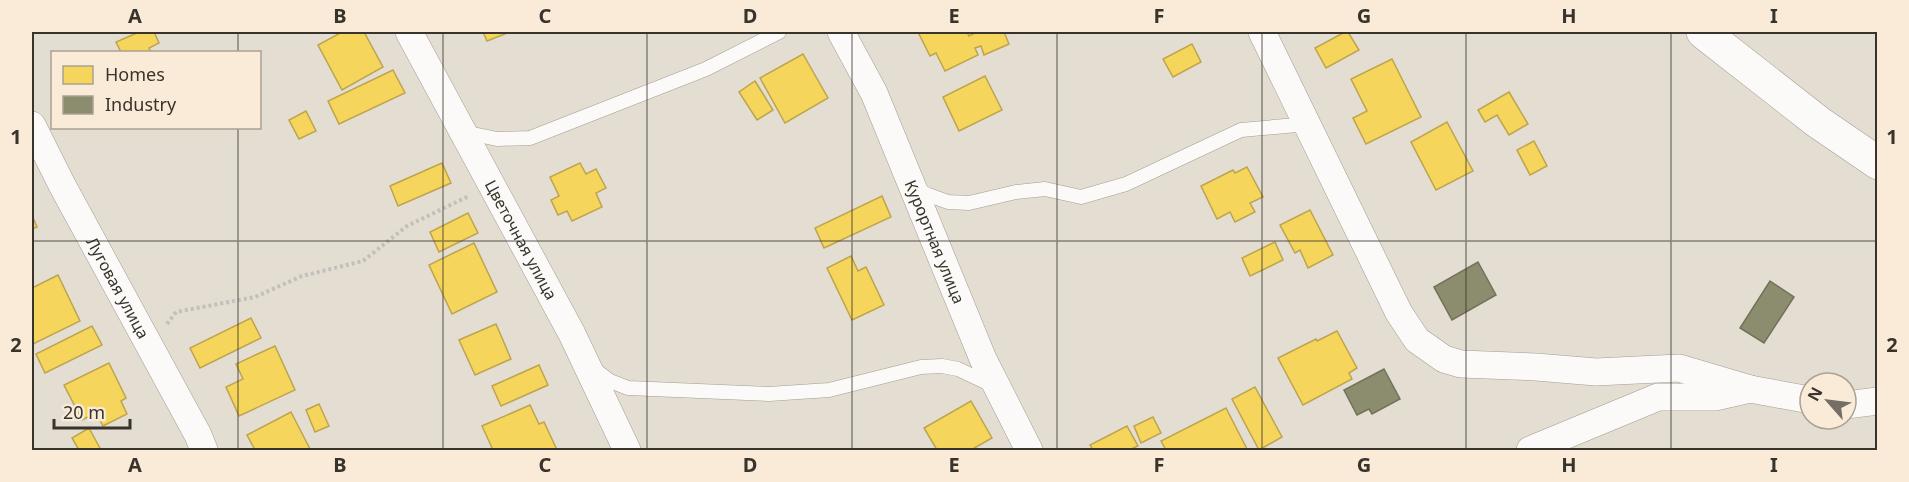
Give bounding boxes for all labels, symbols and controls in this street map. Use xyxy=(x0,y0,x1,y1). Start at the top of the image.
text: A xyxy=(128,2,142,29)
text: B xyxy=(333,2,347,29)
text: C xyxy=(539,2,552,29)
text: D xyxy=(743,2,757,29)
text: E xyxy=(948,2,960,29)
text: F xyxy=(1154,2,1164,29)
text: G xyxy=(1357,2,1371,29)
text: H xyxy=(1561,2,1577,29)
text: I xyxy=(1770,2,1778,29)
legend xyxy=(51,51,261,129)
text: Homes xyxy=(105,62,165,86)
text: Industry xyxy=(105,92,177,116)
text: 1 xyxy=(10,123,22,150)
text: 1 xyxy=(1886,123,1898,150)
street label: Цветочная улица xyxy=(480,176,562,303)
street label: Курортная улица xyxy=(900,176,970,307)
street label: Луговая улица xyxy=(81,233,154,342)
text: 2 xyxy=(10,331,22,358)
text: 2 xyxy=(1886,331,1898,358)
north arrow xyxy=(1798,371,1858,431)
text: N xyxy=(1802,383,1828,405)
scale bar xyxy=(54,392,130,430)
text: 20 m xyxy=(63,400,105,424)
text: A xyxy=(128,451,142,478)
text: B xyxy=(333,451,347,478)
text: C xyxy=(539,451,552,478)
text: D xyxy=(743,451,757,478)
text: E xyxy=(948,451,960,478)
text: F xyxy=(1154,451,1164,478)
text: G xyxy=(1357,451,1371,478)
text: H xyxy=(1561,451,1577,478)
text: I xyxy=(1770,451,1778,478)

